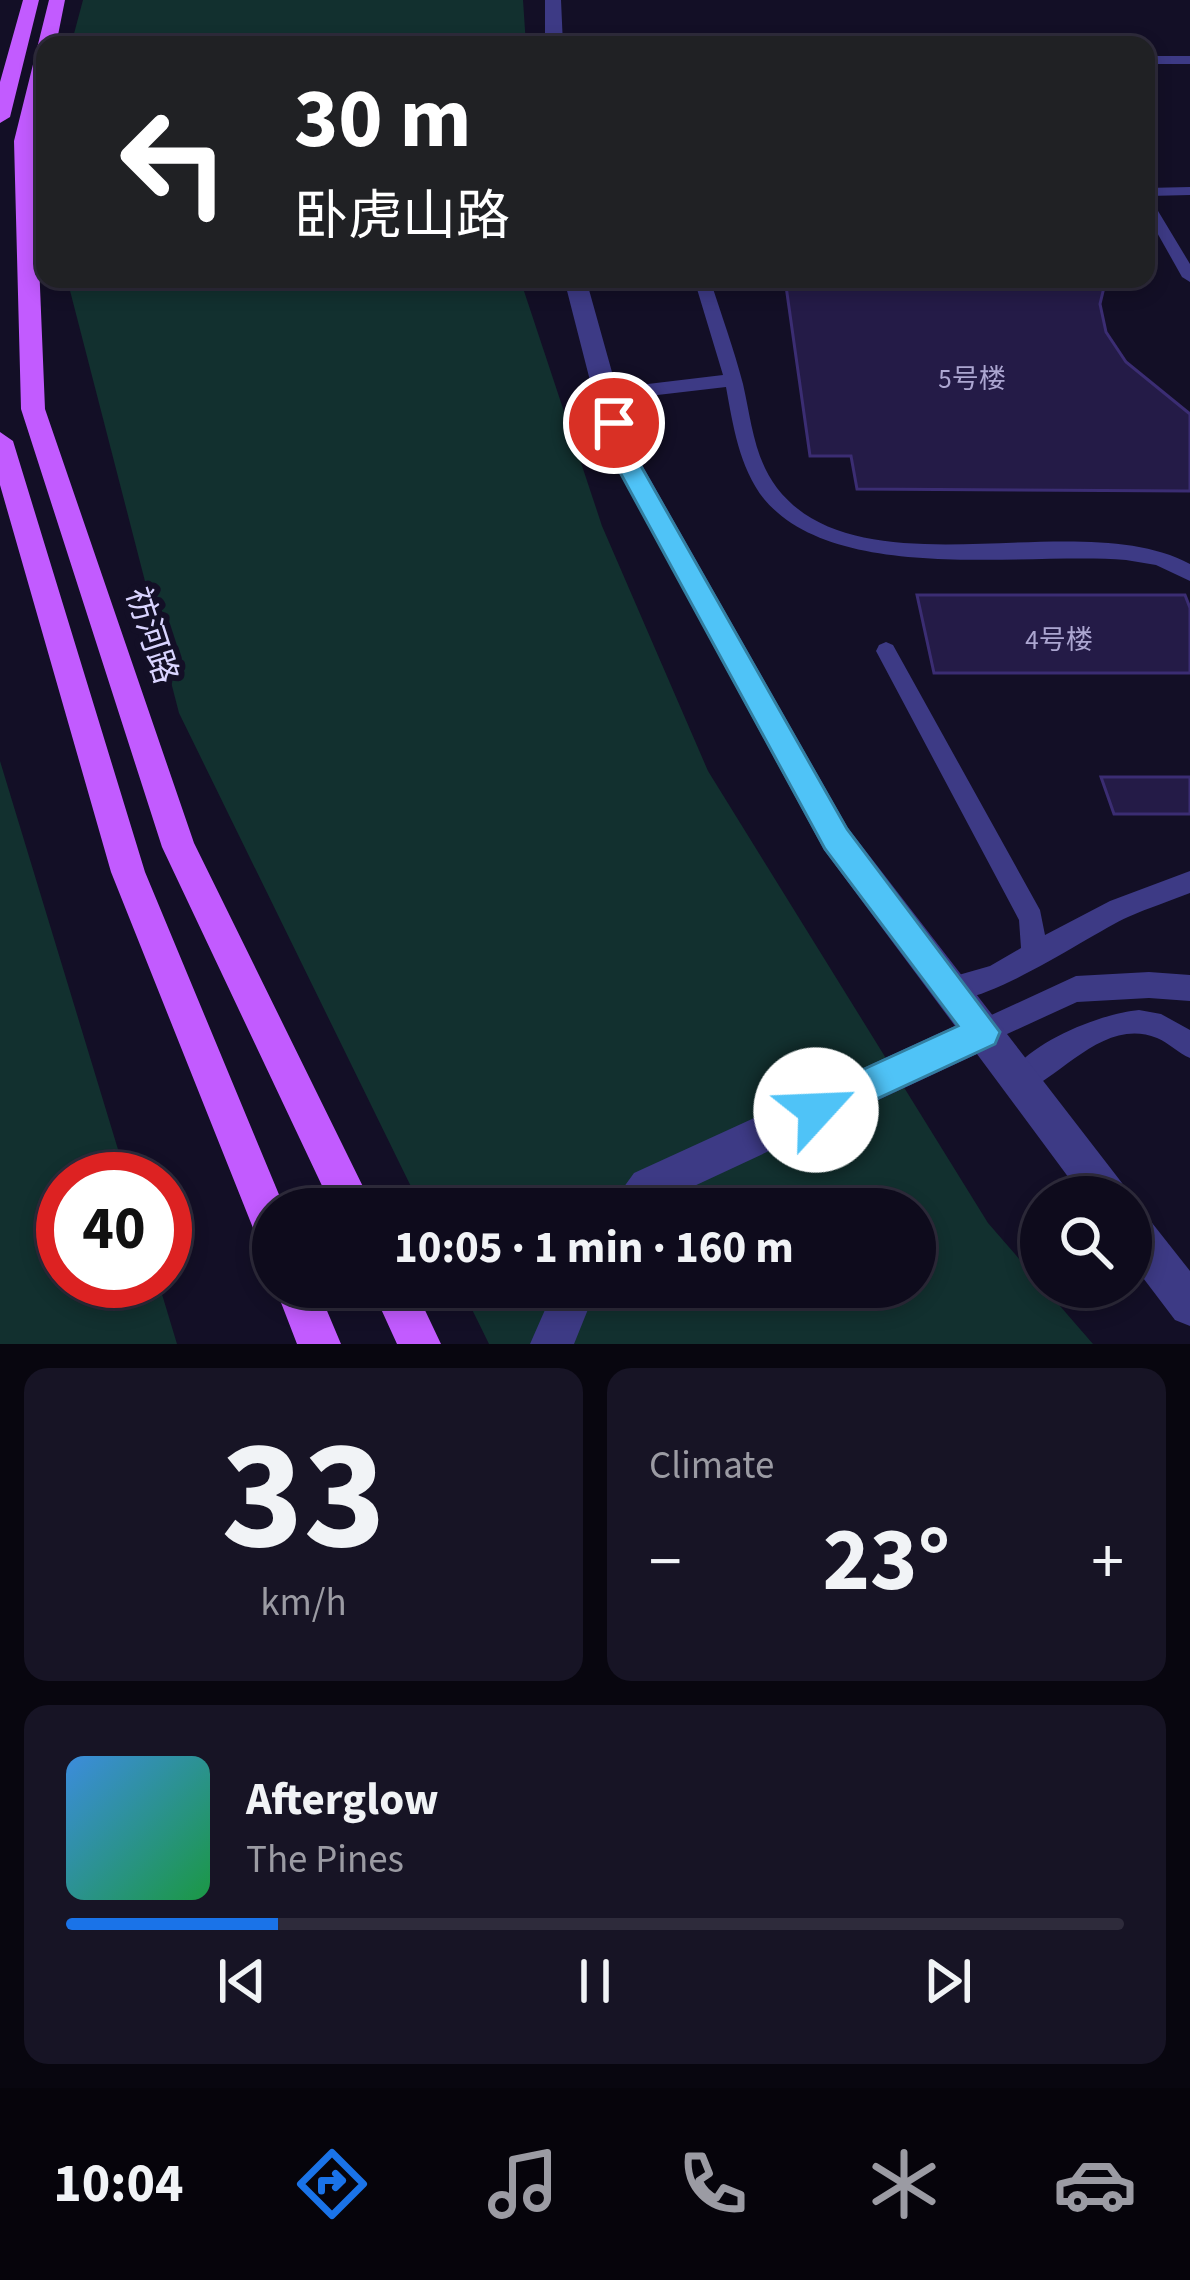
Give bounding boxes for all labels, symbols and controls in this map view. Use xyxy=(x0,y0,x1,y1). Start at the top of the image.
text: 30 m xyxy=(294,60,472,180)
icon: left xyxy=(96,84,252,240)
text: 卧虎山路 xyxy=(294,179,510,256)
house number: 5号楼 xyxy=(938,360,1006,399)
pin xyxy=(563,372,665,474)
icon: arrive xyxy=(581,390,647,456)
street label: 祊河路 xyxy=(114,581,189,690)
house number: 4号楼 xyxy=(1025,621,1093,660)
position arrow xyxy=(753,1047,879,1173)
speed limit sign: 40 xyxy=(36,1152,192,1308)
map controls xyxy=(1020,1176,1152,1308)
button: search xyxy=(1020,1176,1152,1308)
text: 10:05 · 1 min · 160 m xyxy=(394,1216,794,1280)
text: 33 xyxy=(221,1386,386,1608)
text: Climate xyxy=(649,1438,774,1494)
text: 23° xyxy=(823,1497,950,1625)
text: − xyxy=(649,1515,682,1609)
text: + xyxy=(1091,1515,1124,1609)
text: km/h xyxy=(260,1575,347,1631)
text: Afterglow xyxy=(246,1768,439,1832)
text: The Pines xyxy=(246,1832,404,1888)
icon: previous xyxy=(209,1948,275,2014)
icon: pause xyxy=(562,1948,628,2014)
icon: next xyxy=(915,1948,981,2014)
icon: directions xyxy=(290,2142,374,2226)
icon: music xyxy=(481,2142,565,2226)
icon: phone xyxy=(671,2142,755,2226)
icon: climate xyxy=(862,2142,946,2226)
icon: car xyxy=(1053,2142,1137,2226)
text: 10:04 xyxy=(53,2146,184,2223)

